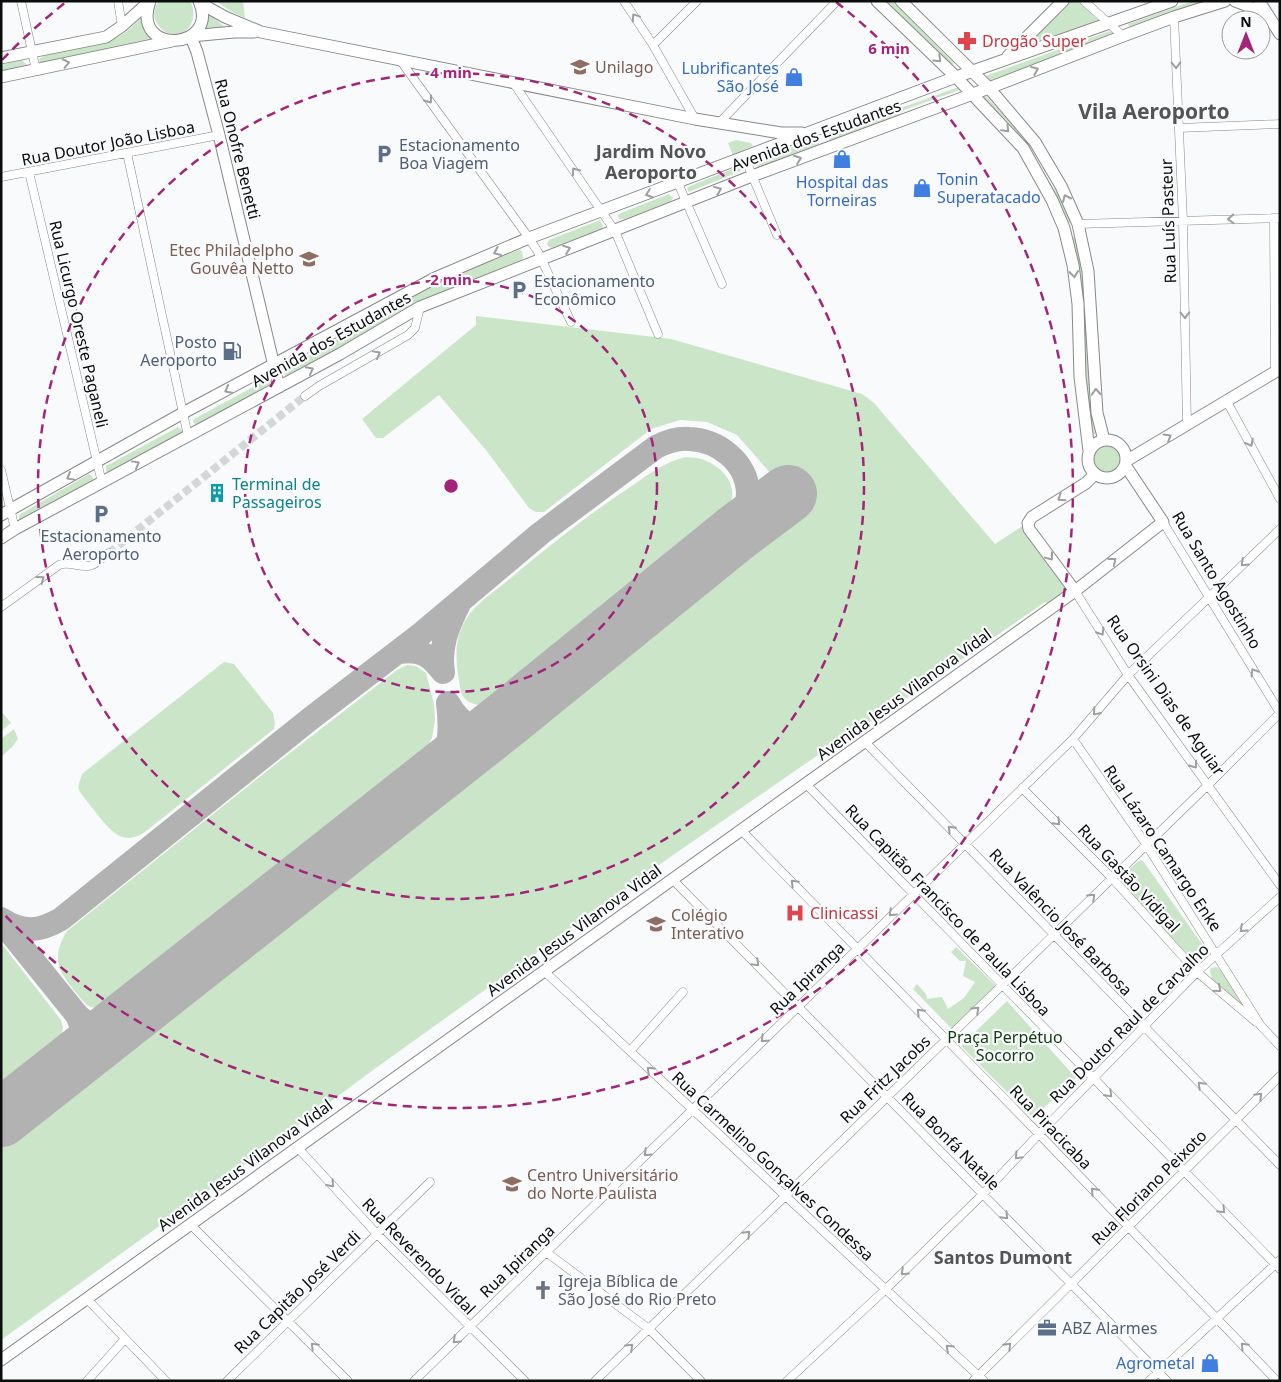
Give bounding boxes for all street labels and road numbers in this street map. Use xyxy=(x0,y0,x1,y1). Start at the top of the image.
street label: Rua Onofre Benetti xyxy=(210,76,266,222)
street label: Avenida dos Estudantes xyxy=(728,94,904,176)
street label: Rua Doutor João Lisboa xyxy=(20,115,196,171)
street label: Rua Luís Pasteur xyxy=(1155,158,1181,284)
street label: Rua Licurgo Oreste Paganeli xyxy=(44,218,114,430)
street label: Avenida dos Estudantes xyxy=(247,286,415,392)
street label: Rua Santo Agostinho xyxy=(1167,507,1267,653)
street label: Rua Orsini Dias de Aguiar xyxy=(1102,610,1230,780)
street label: Avenida Jesus Vilanova Vidal xyxy=(812,623,996,765)
street label: Rua Lázaro Camargo Enke xyxy=(1099,760,1227,936)
street label: Rua Capitão Francisco de Paula Lisboa xyxy=(841,799,1055,1021)
street label: Rua Gastão Vidigal xyxy=(1073,819,1185,937)
street label: Rua Valêncio José Barbosa xyxy=(985,844,1137,1000)
street label: Avenida Jesus Vilanova Vidal xyxy=(482,859,666,1001)
street label: Rua Ipiranga xyxy=(765,937,849,1019)
street label: Rua Doutor Raul de Carvalho xyxy=(1044,938,1214,1108)
street label: Rua Fritz Jacobs xyxy=(835,1030,935,1128)
street label: Rua Carmelino Gonçalves Condessa xyxy=(667,1066,879,1266)
street label: Rua Piracicaba xyxy=(1005,1080,1097,1174)
street label: Rua Bonfá Natale xyxy=(897,1087,1005,1195)
street label: Avenida Jesus Vilanova Vidal xyxy=(153,1094,337,1236)
street label: Rua Floriano Peixoto xyxy=(1087,1125,1211,1249)
street label: Rua Reverendo Vidal xyxy=(357,1193,481,1319)
street label: Rua Ipiranga xyxy=(475,1220,559,1302)
street label: Rua Capitão José Verdi xyxy=(229,1226,365,1358)

